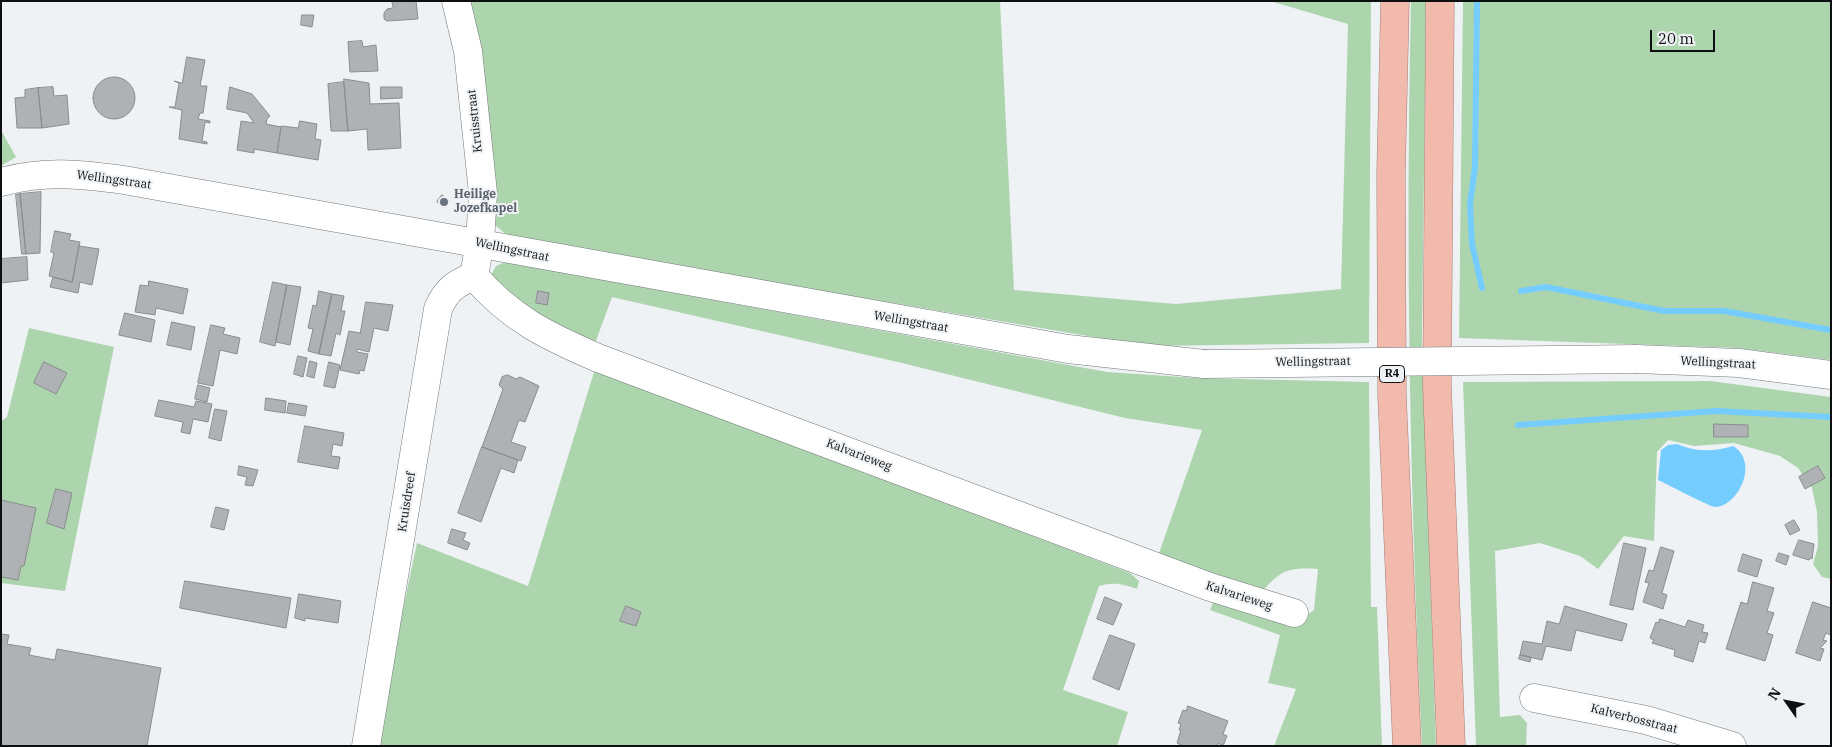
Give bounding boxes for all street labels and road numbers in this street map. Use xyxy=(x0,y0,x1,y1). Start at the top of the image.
street label: Kruisstraat xyxy=(465,89,485,153)
street label: Wellingstraat xyxy=(76,168,152,192)
street label: Wellingstraat xyxy=(474,235,550,265)
street label: Wellingstraat xyxy=(873,308,949,336)
street label: Wellingstraat xyxy=(1275,354,1351,370)
street label: Wellingstraat xyxy=(1680,354,1756,372)
road number: R4 xyxy=(1380,366,1404,382)
street label: Kalvarieweg xyxy=(824,436,894,474)
street label: Kruisdreef xyxy=(395,471,419,533)
street label: Kalvarieweg xyxy=(1204,578,1274,614)
street label: Kalverbosstraat xyxy=(1589,701,1679,737)

